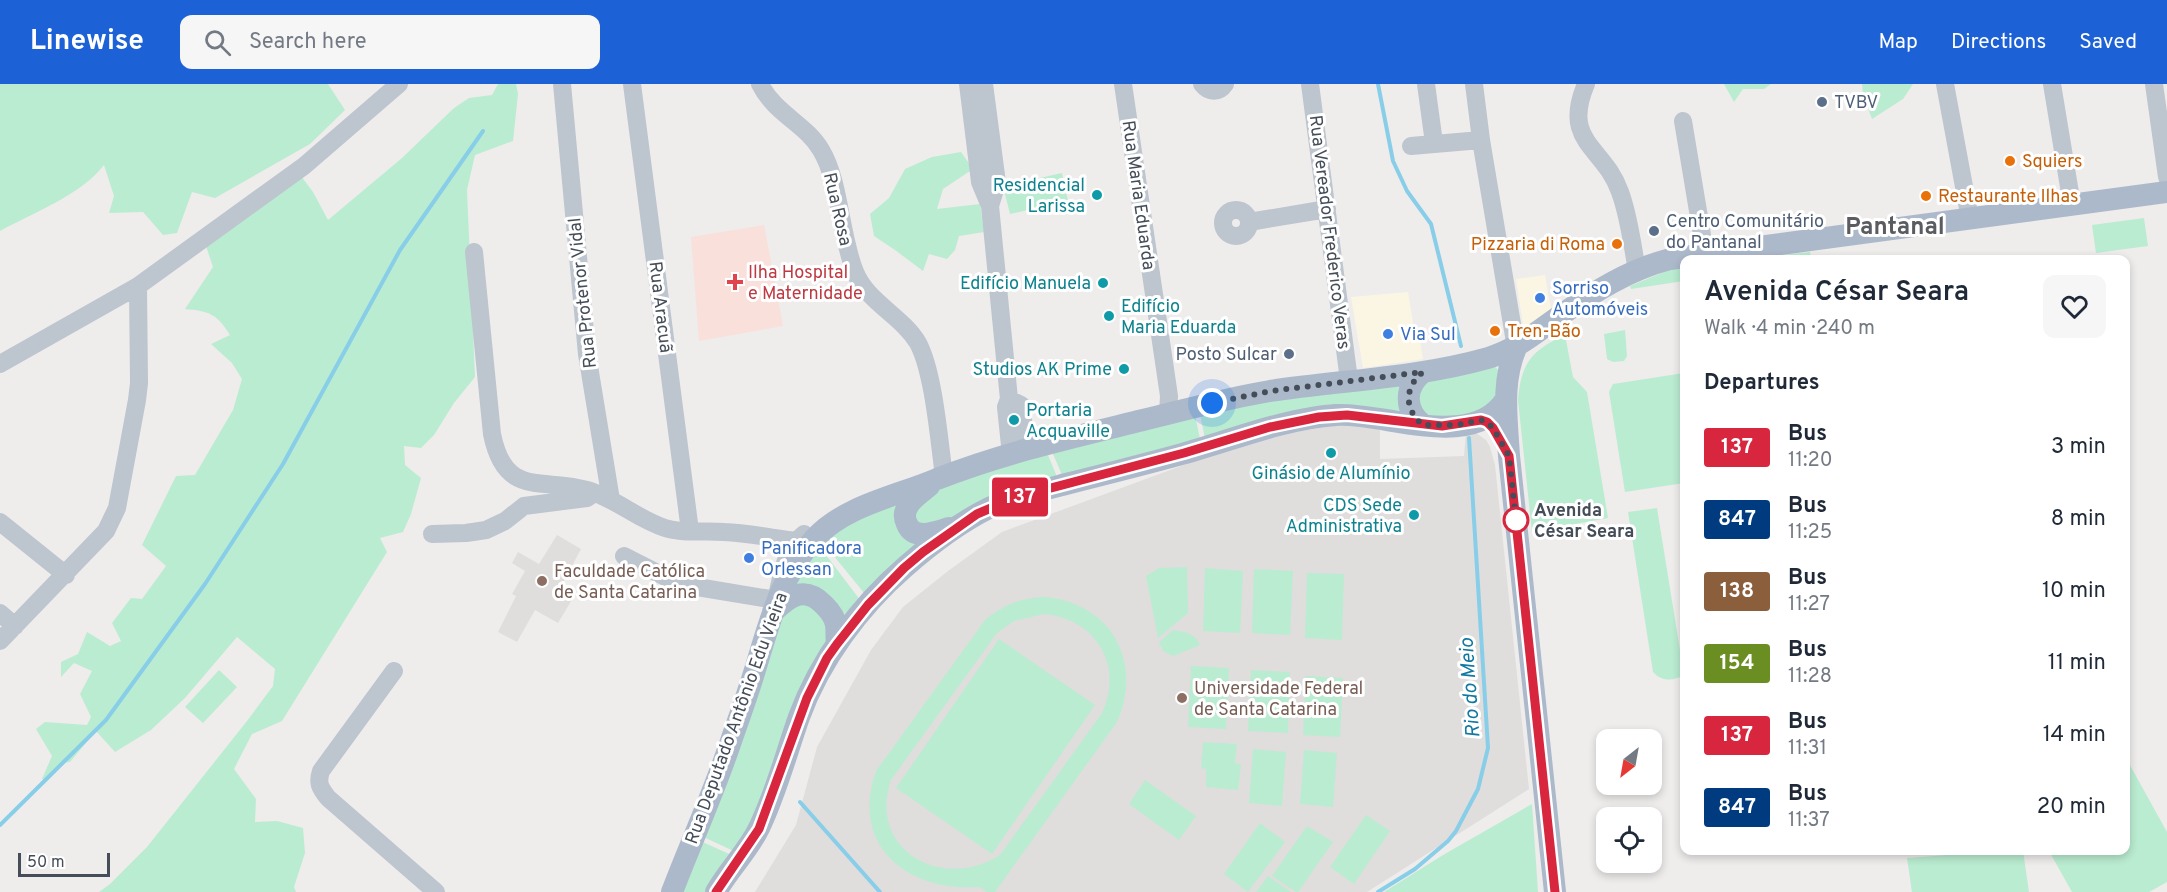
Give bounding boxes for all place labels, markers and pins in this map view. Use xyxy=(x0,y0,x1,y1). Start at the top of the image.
place label: TVBV xyxy=(1834,92,1878,115)
marker: TVBV xyxy=(1815,95,1829,109)
place label: Squiers xyxy=(2022,151,2082,174)
marker: Squiers xyxy=(2003,154,2017,168)
place label: Residencial Larissa xyxy=(993,175,1085,219)
place label: Restaurante Ilhas xyxy=(1938,186,2078,209)
marker: Residencial Larissa xyxy=(1090,188,1104,202)
marker: Restaurante Ilhas xyxy=(1919,189,1933,203)
place label: Centro Comunitário do Pantanal xyxy=(1666,211,1824,255)
marker: Centro Comunitário do Pantanal xyxy=(1647,224,1661,238)
place label: Pizzaria di Roma xyxy=(1471,234,1605,257)
marker: Pizzaria di Roma xyxy=(1610,237,1624,251)
place label: Ilha Hospital e Maternidade xyxy=(748,262,863,306)
marker: Ilha Hospital e Maternidade xyxy=(726,273,744,291)
place label: Edifício Manuela xyxy=(960,273,1091,296)
marker: Edifício Manuela xyxy=(1096,276,1110,290)
place label: Sorriso Automóveis xyxy=(1552,278,1648,322)
marker: Sorriso Automóveis xyxy=(1533,291,1547,305)
place label: Edifício Maria Eduarda xyxy=(1121,296,1236,340)
marker: Edifício Maria Eduarda xyxy=(1102,309,1116,323)
place label: Tren-Bão xyxy=(1507,321,1581,344)
place label: Via Sul xyxy=(1400,324,1456,347)
marker: Tren-Bão xyxy=(1488,324,1502,338)
marker: Via Sul xyxy=(1381,327,1395,341)
place label: Posto Sulcar xyxy=(1175,344,1277,367)
marker: Posto Sulcar xyxy=(1282,347,1296,361)
place label: Studios AK Prime xyxy=(972,359,1112,382)
marker: Studios AK Prime xyxy=(1117,362,1131,376)
place label: Portaria Acquaville xyxy=(1026,400,1110,444)
marker: Portaria Acquaville xyxy=(1007,413,1021,427)
marker: Ginásio de Alumínio xyxy=(1324,446,1338,460)
place label: Ginásio de Alumínio xyxy=(1252,463,1410,486)
place label: CDS Sede Administrativa xyxy=(1286,495,1402,539)
place label: Avenida César Seara xyxy=(1534,500,1634,544)
marker: Avenida César Seara xyxy=(1503,507,1529,533)
marker: CDS Sede Administrativa xyxy=(1407,508,1421,522)
place label: Panificadora Orlessan xyxy=(761,538,862,582)
marker: Panificadora Orlessan xyxy=(742,551,756,565)
place label: Faculdade Católica de Santa Catarina xyxy=(554,561,705,605)
marker: Faculdade Católica de Santa Catarina xyxy=(535,574,549,588)
place label: Universidade Federal de Santa Catarina xyxy=(1194,678,1363,722)
marker: Universidade Federal de Santa Catarina xyxy=(1175,691,1189,705)

